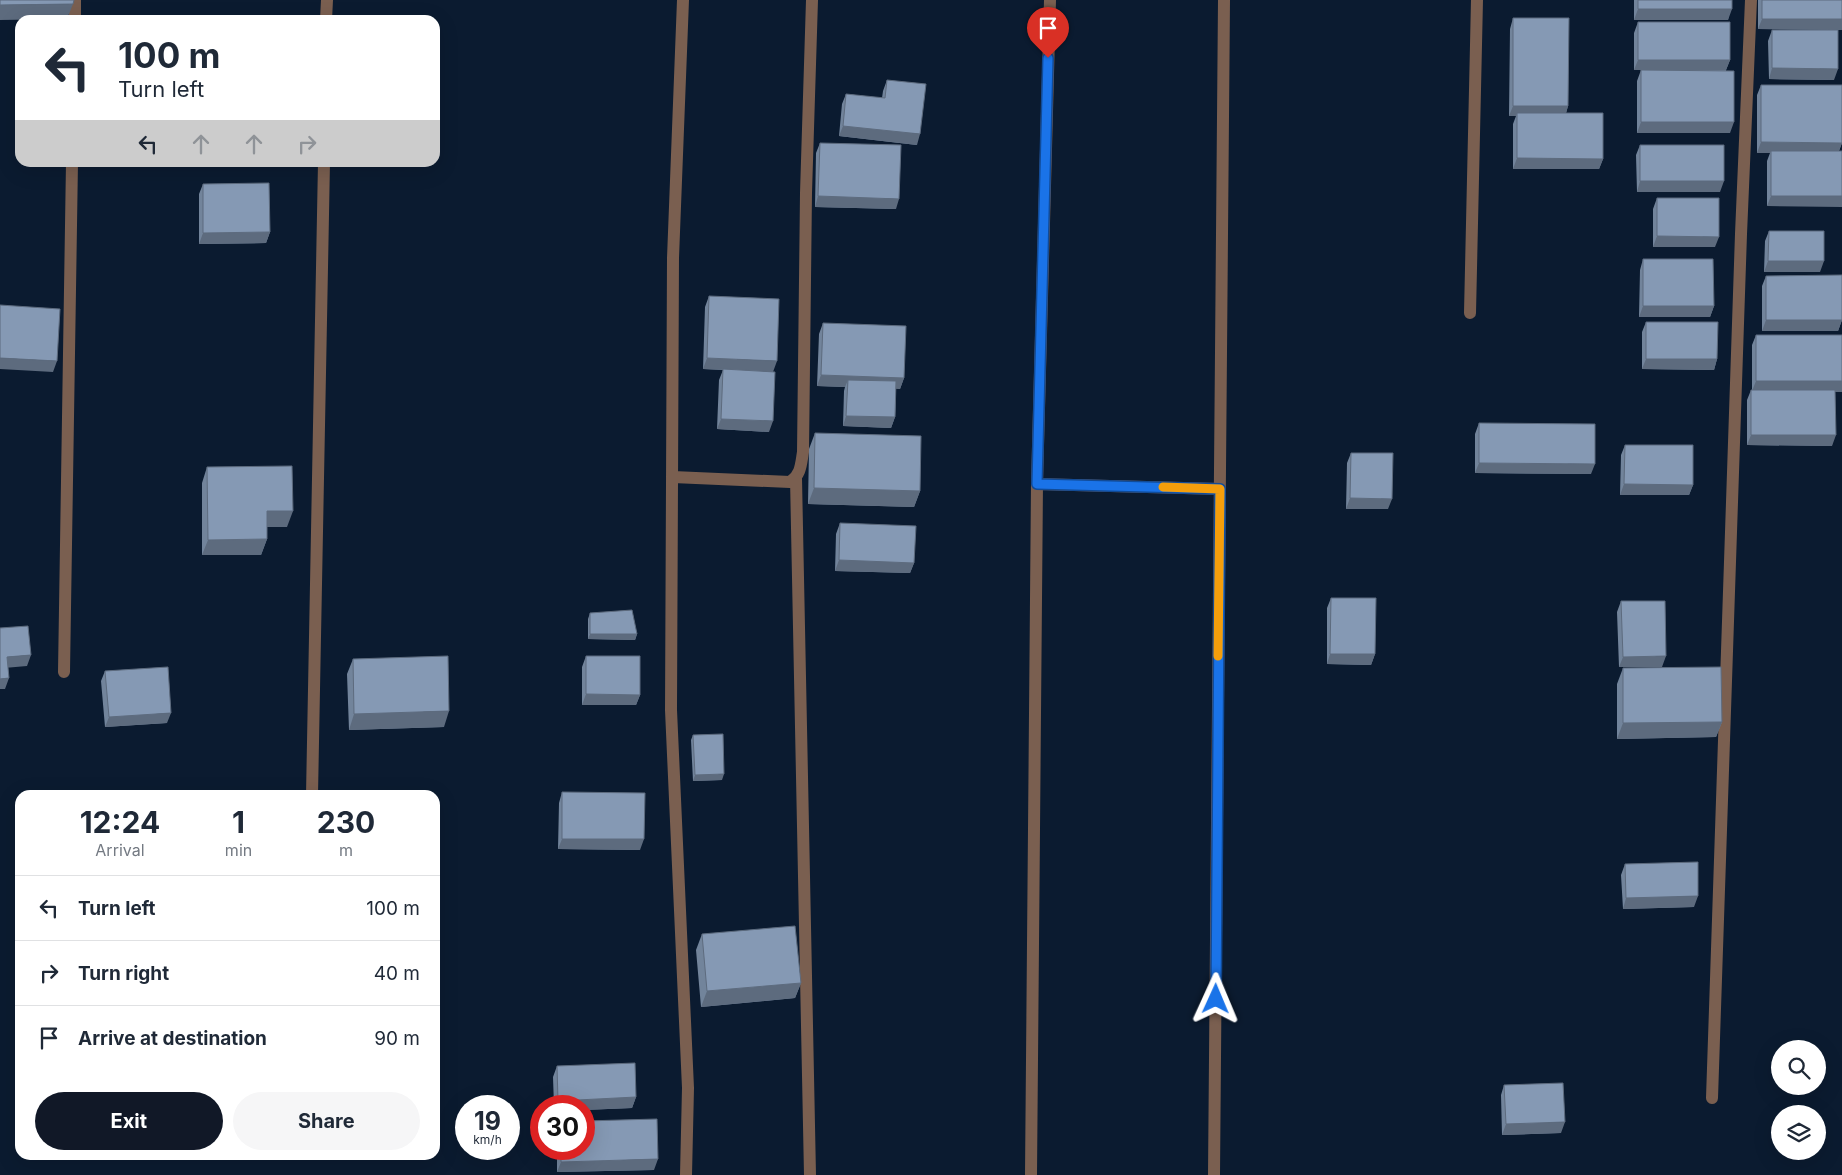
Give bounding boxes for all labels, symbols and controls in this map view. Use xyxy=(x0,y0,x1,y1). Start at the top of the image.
pin xyxy=(1027,7,1069,58)
icon: arrive xyxy=(1034,14,1062,42)
text: 100 m xyxy=(118,34,221,76)
icon: left xyxy=(35,35,100,100)
text: Turn left xyxy=(118,76,204,102)
icon: left xyxy=(134,130,162,158)
icon: ahead xyxy=(187,130,215,158)
icon: ahead xyxy=(240,130,268,158)
icon: right xyxy=(293,130,321,158)
text: 12:24 xyxy=(80,804,160,840)
text: 1 xyxy=(232,804,245,840)
text: 230 xyxy=(317,804,375,840)
text: Arrival xyxy=(95,840,145,860)
text: min xyxy=(225,840,252,860)
text: m xyxy=(339,840,353,860)
icon: left xyxy=(35,894,63,922)
text: Turn left xyxy=(78,897,156,920)
text: 100 m xyxy=(366,897,420,920)
icon: right xyxy=(35,959,63,987)
text: Turn right xyxy=(78,962,169,985)
text: 40 m xyxy=(374,962,420,985)
position arrow xyxy=(1189,972,1241,1024)
icon: arrive xyxy=(35,1024,63,1052)
text: Arrive at destination xyxy=(78,1027,267,1050)
text: 90 m xyxy=(374,1027,420,1050)
map controls xyxy=(1771,1040,1826,1160)
button: search xyxy=(1771,1040,1826,1095)
button: Exit xyxy=(35,1092,223,1150)
button: Share xyxy=(233,1092,420,1150)
speed limit sign: 30 xyxy=(530,1095,595,1160)
button: layers xyxy=(1771,1105,1826,1160)
text: 19 xyxy=(474,1106,501,1136)
text: km/h xyxy=(473,1132,502,1147)

